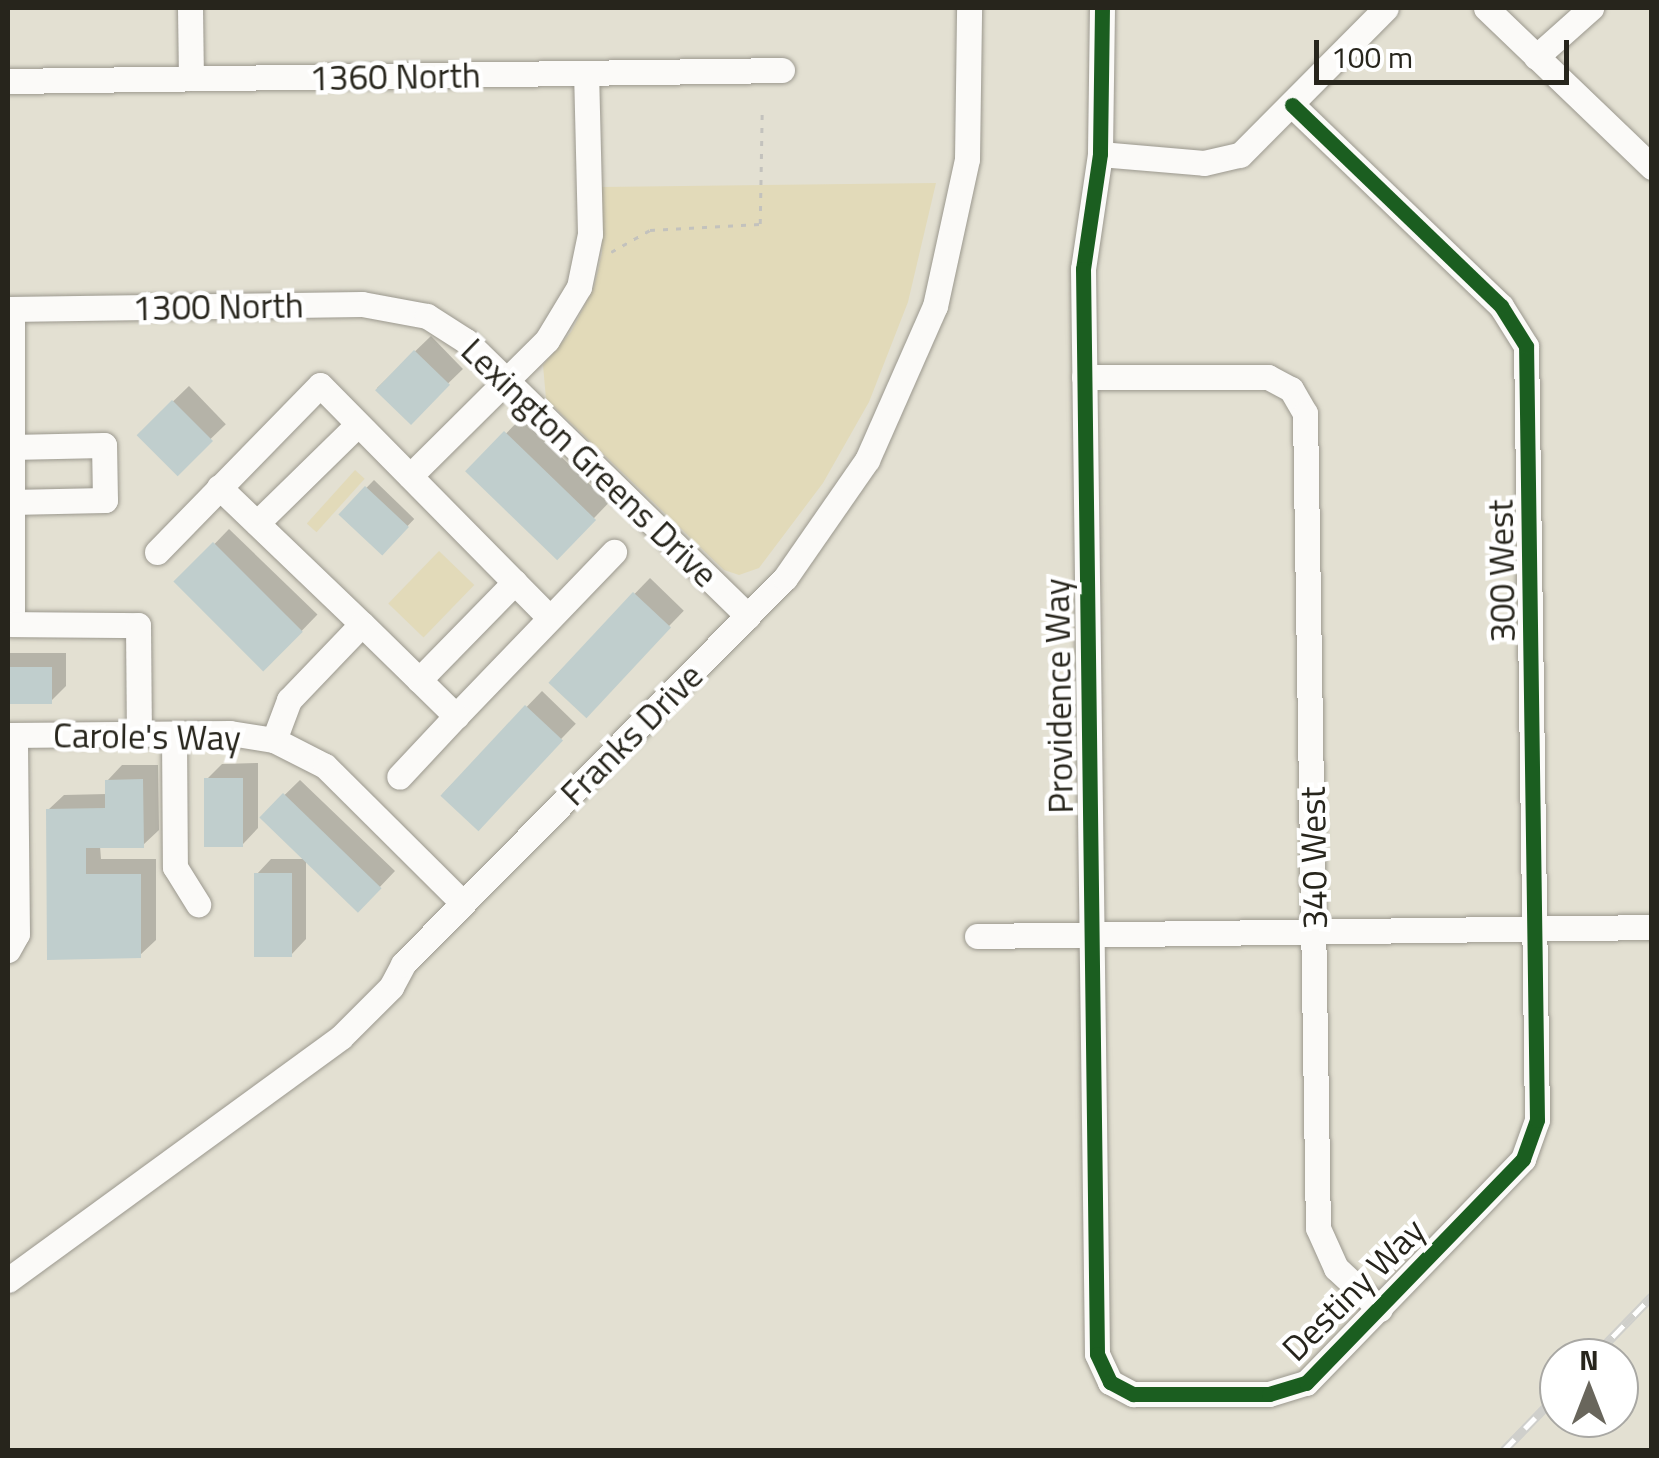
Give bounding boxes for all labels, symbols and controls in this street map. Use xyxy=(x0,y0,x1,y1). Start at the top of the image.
scale bar xyxy=(1319,20,1574,82)
text: 100 m xyxy=(1331,34,1413,80)
street label: 1360 North xyxy=(309,54,481,98)
street label: 1300 North xyxy=(132,284,304,328)
street label: Lexington Greens Drive xyxy=(453,329,727,595)
street label: 300 West xyxy=(1479,499,1523,643)
street label: Providence Way xyxy=(1035,578,1081,814)
street label: Franks Drive xyxy=(551,654,711,814)
street label: Carole's Way xyxy=(53,713,241,759)
street label: 340 West xyxy=(1291,786,1335,930)
street label: Destiny Way xyxy=(1273,1209,1433,1369)
north arrow xyxy=(1539,1338,1639,1438)
text: N xyxy=(1579,1338,1599,1381)

